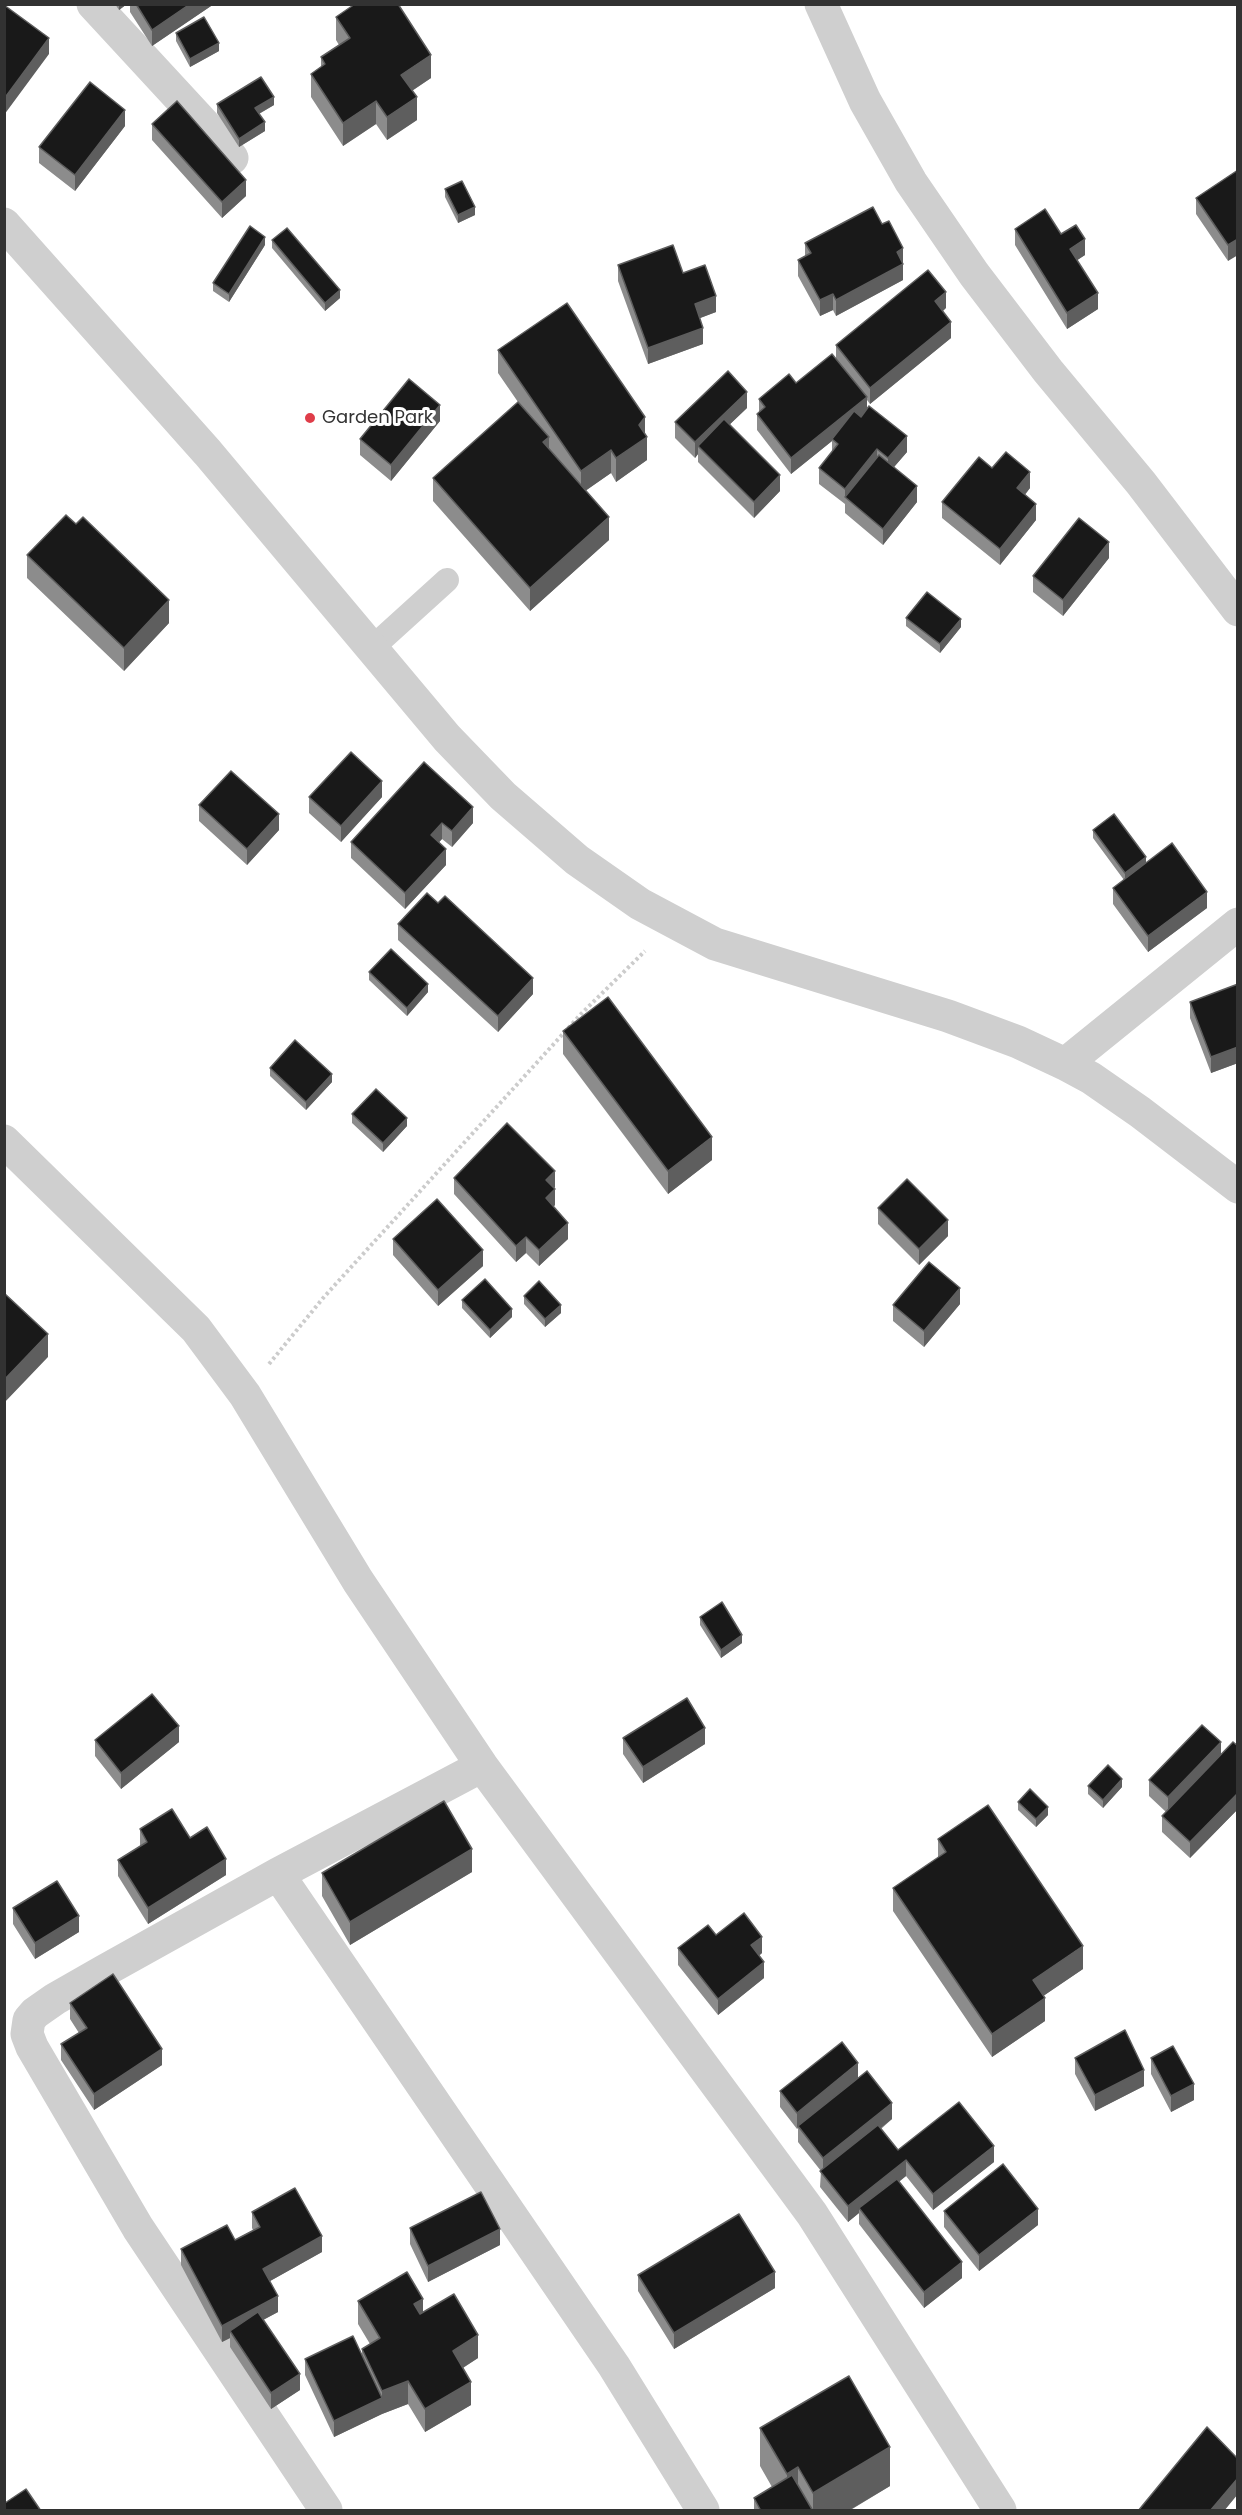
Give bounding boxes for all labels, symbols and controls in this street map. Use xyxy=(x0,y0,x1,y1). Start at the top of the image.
place label: Garden Park xyxy=(322,407,433,429)
marker: Garden Park xyxy=(303,411,317,425)

